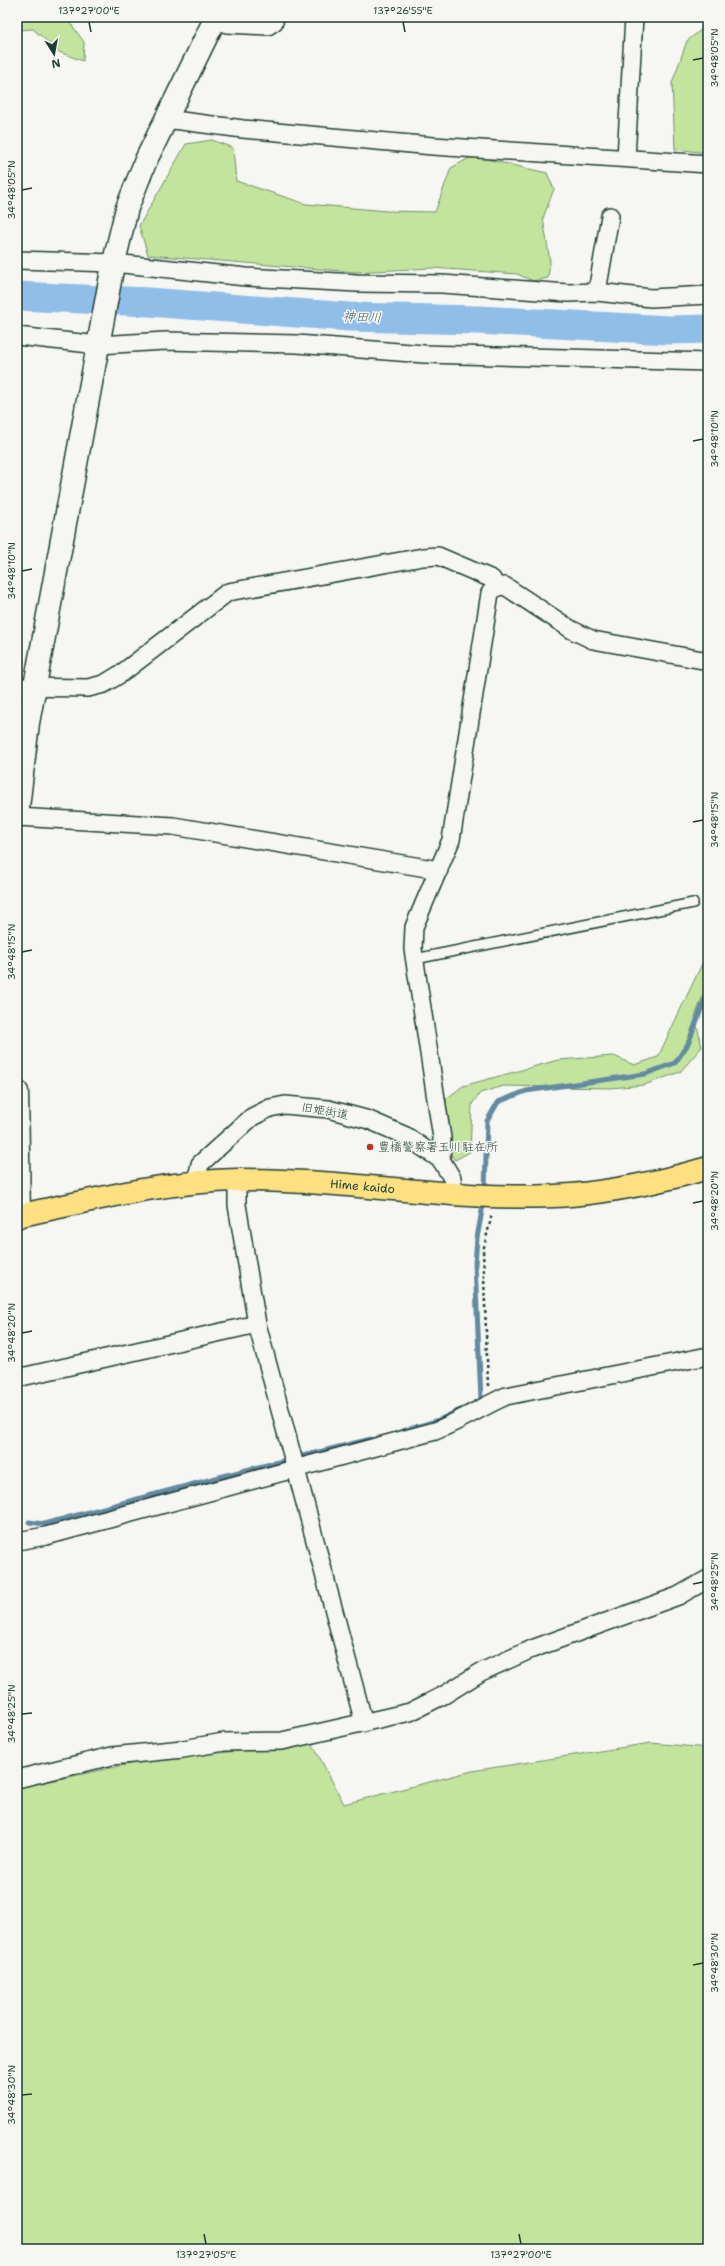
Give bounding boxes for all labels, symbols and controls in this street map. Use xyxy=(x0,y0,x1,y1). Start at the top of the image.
text: 137°27'00"E xyxy=(58,4,120,17)
text: 137°26'55"E xyxy=(373,4,433,17)
text: 34°48'05"N xyxy=(708,28,721,88)
north arrow xyxy=(34,34,74,74)
text: N xyxy=(50,55,62,72)
text: 34°48'05"N xyxy=(5,160,18,220)
water label: 神田川 xyxy=(342,308,382,326)
text: 34°48'10"N xyxy=(708,410,721,468)
text: 34°48'10"N xyxy=(5,542,18,600)
text: 34°48'15"N xyxy=(708,792,721,848)
text: 34°48'15"N xyxy=(5,924,18,980)
street label: 旧姫街道 xyxy=(300,1099,350,1123)
place label: 豊橋警察署玉川駐在所 xyxy=(378,1139,498,1155)
marker: 豊橋警察署玉川駐在所 xyxy=(365,1142,375,1152)
text: 34°48'20"N xyxy=(708,1171,721,1231)
street label: Hime kaido xyxy=(329,1176,396,1197)
text: 34°48'20"N xyxy=(5,1303,18,1363)
text: 34°48'25"N xyxy=(708,1552,721,1612)
text: 34°48'25"N xyxy=(5,1684,18,1744)
text: 34°48'30"N xyxy=(708,1933,721,1993)
text: 34°48'30"N xyxy=(5,2065,18,2125)
text: 137°27'05"E xyxy=(176,2248,236,2261)
text: 137°27'00"E xyxy=(490,2248,552,2261)

